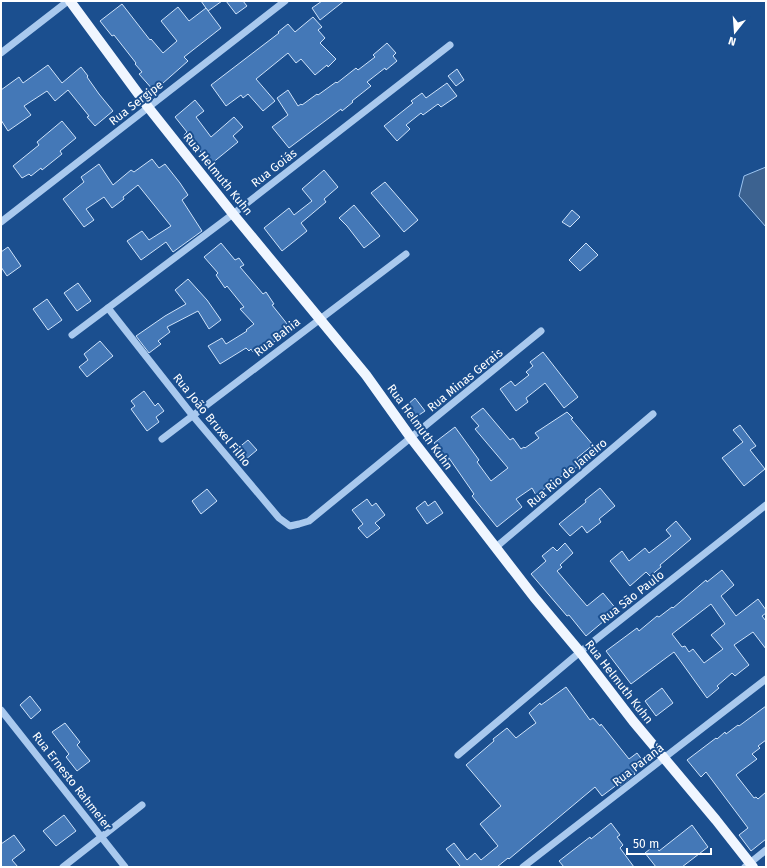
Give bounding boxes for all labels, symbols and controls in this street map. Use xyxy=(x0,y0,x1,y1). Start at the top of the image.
north arrow xyxy=(715,12,755,52)
text: N xyxy=(727,34,738,48)
street label: Rua Sergipe xyxy=(106,78,166,128)
street label: Rua Helmuth Kuhn xyxy=(180,130,256,218)
street label: Rua Goiás xyxy=(248,146,300,190)
street label: Rua Bahia xyxy=(251,315,303,359)
street label: Rua Minas Gerais xyxy=(425,345,506,415)
street label: Rua João Bruxel Filho xyxy=(170,371,254,469)
street label: Rua Helmuth Kuhn xyxy=(384,382,456,472)
street label: Rua Rio de Janeiro xyxy=(524,435,610,511)
street label: Rua São Paulo xyxy=(597,568,667,626)
street label: Rua Helmuth Kuhn xyxy=(582,638,656,726)
street label: Rua Ernesto Rahmeier xyxy=(29,729,115,833)
street label: Rua Paraná xyxy=(610,741,666,789)
scale bar xyxy=(627,830,711,856)
text: 50 m xyxy=(633,837,659,851)

